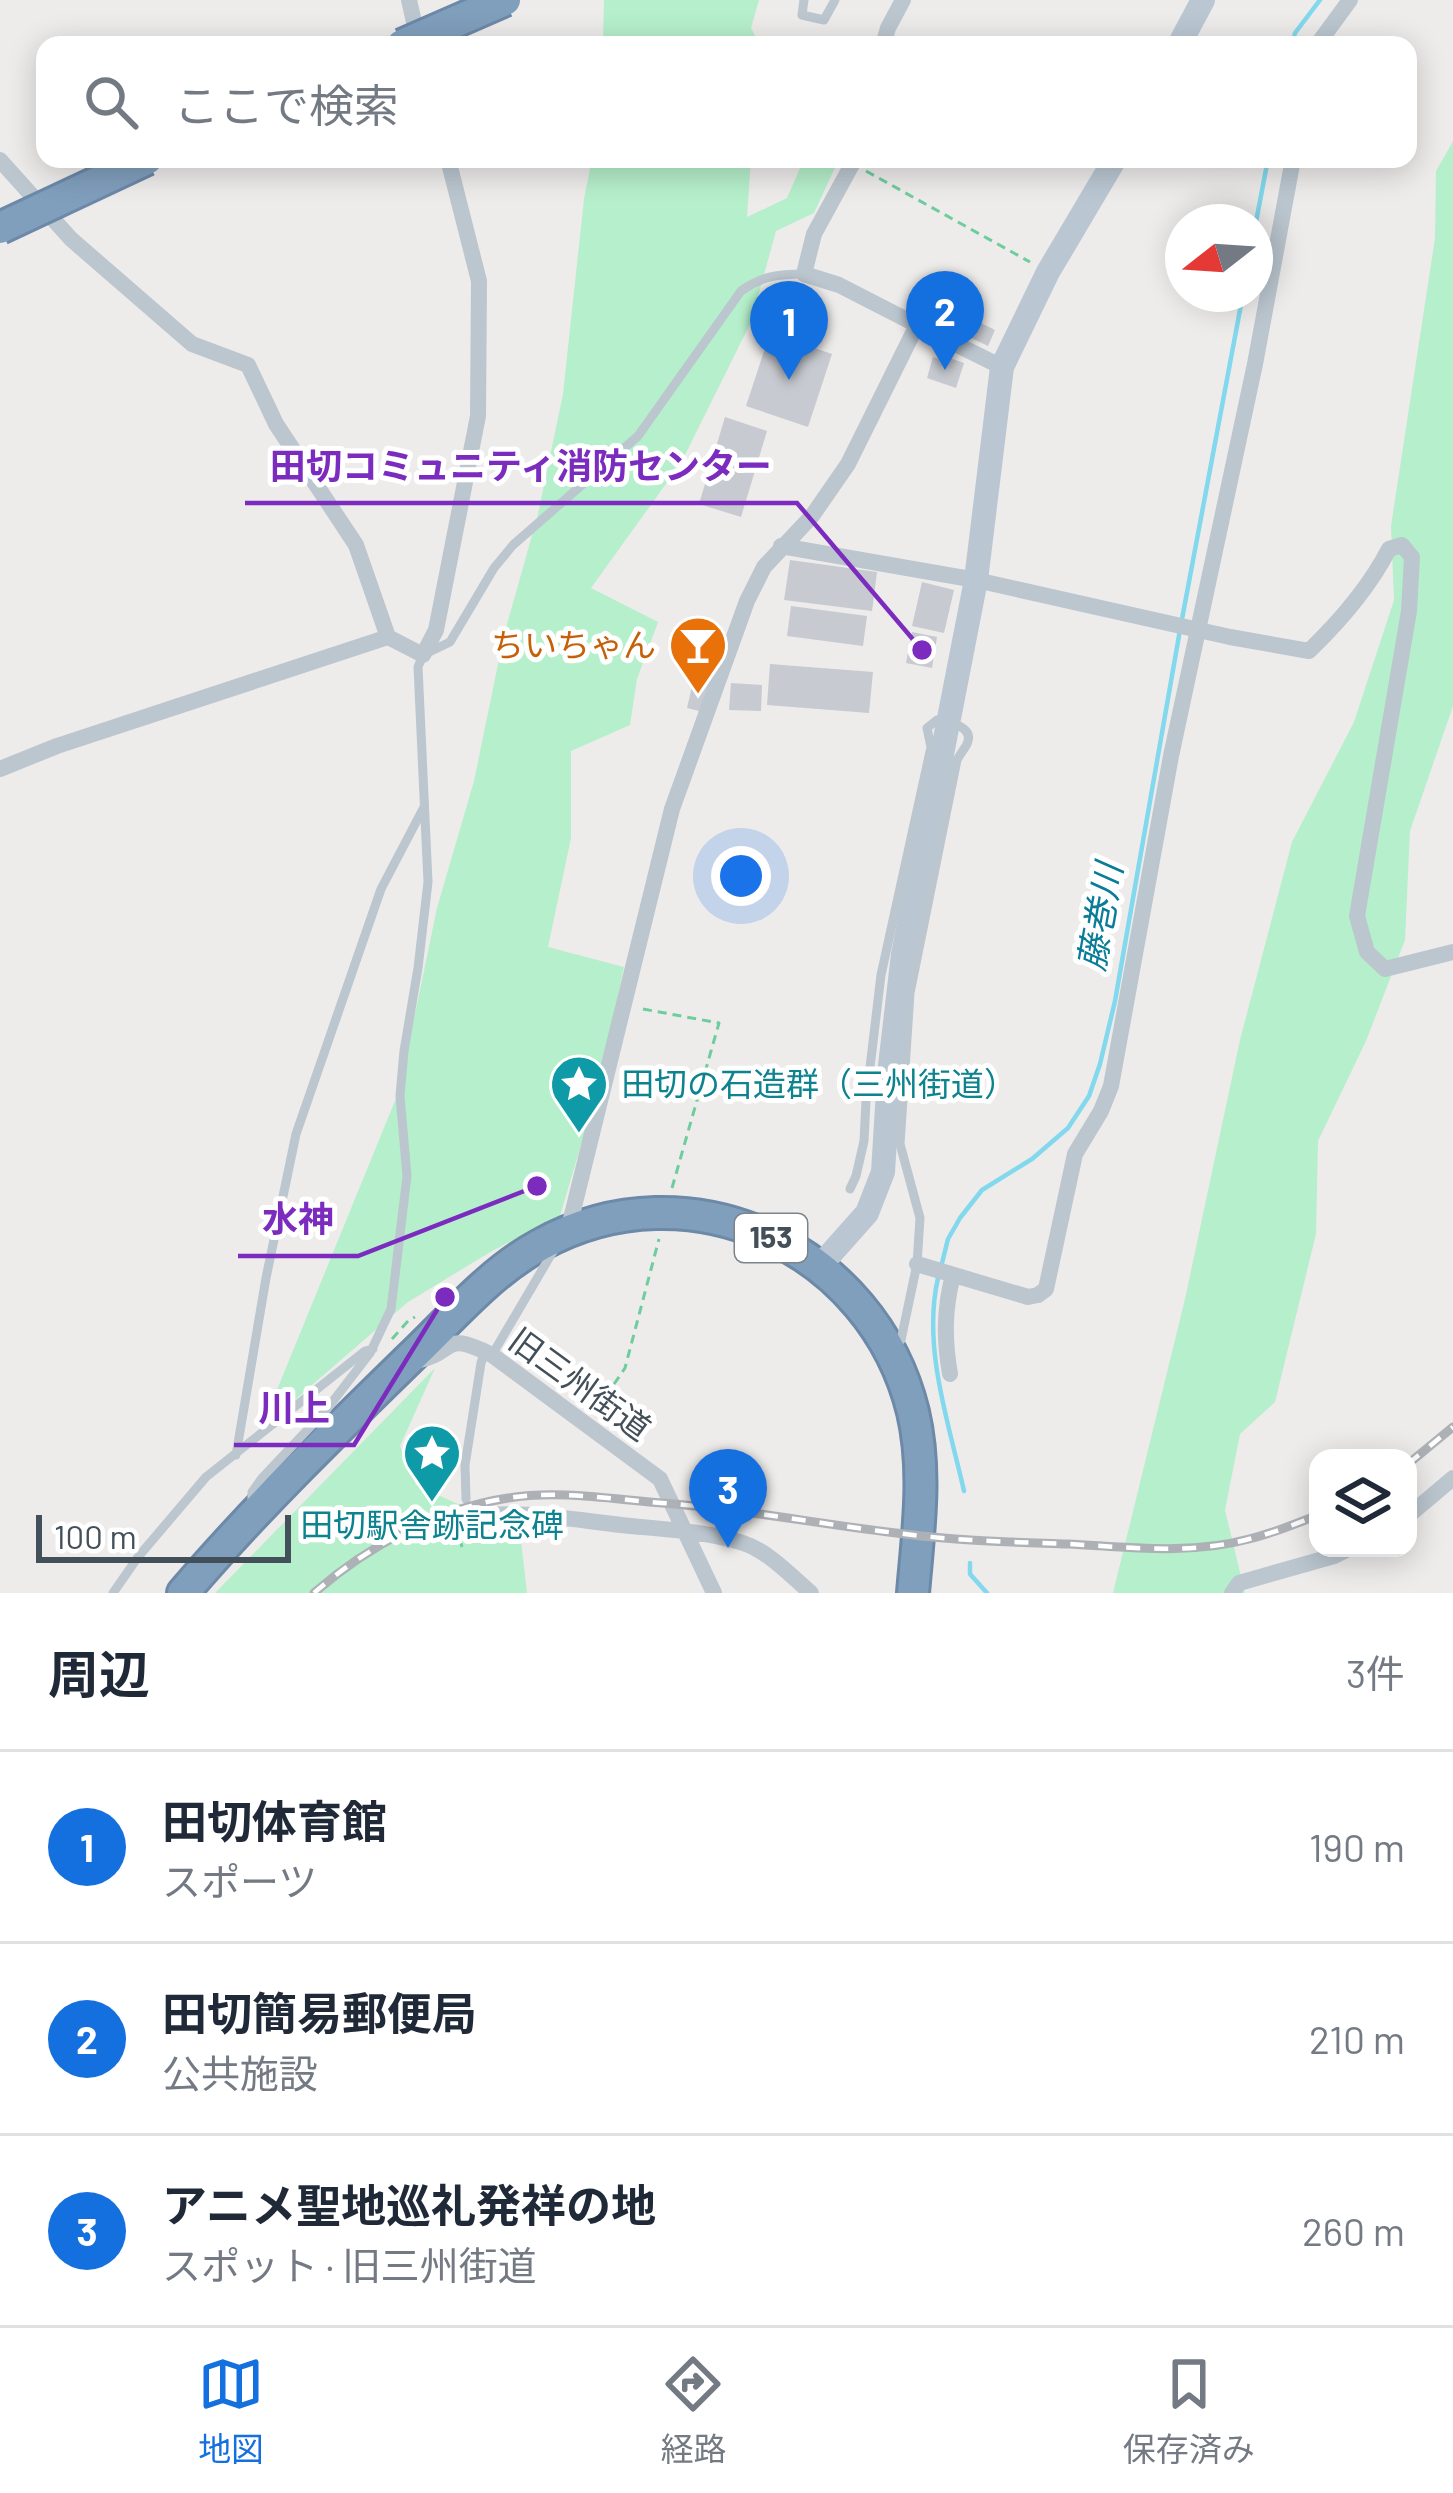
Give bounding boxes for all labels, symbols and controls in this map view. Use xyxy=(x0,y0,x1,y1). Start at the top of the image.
search box xyxy=(36,36,1417,168)
icon: search xyxy=(78,69,144,135)
text: ここで検索 xyxy=(174,77,399,131)
north arrow xyxy=(1165,204,1273,312)
pin: 2 xyxy=(906,271,984,370)
pin: 1 xyxy=(750,281,828,380)
callout: 田切コミュニティ消防センター xyxy=(245,431,797,503)
text: 田切コミュニティ消防センター xyxy=(270,443,772,486)
bar icon: ちいちゃん xyxy=(667,614,729,696)
place label: ちいちゃん xyxy=(491,624,656,664)
your location xyxy=(711,846,771,906)
water label: 藤巻川 xyxy=(1068,856,1130,974)
place icon: 田切の石造群（三州街道） xyxy=(548,1053,610,1135)
place label: 田切の石造群（三州街道） xyxy=(621,1063,1017,1103)
callout: 水神 xyxy=(238,1184,358,1256)
text: 水神 xyxy=(262,1196,334,1239)
road number: 153 xyxy=(735,1214,807,1262)
street label: 旧三州街道 xyxy=(502,1319,659,1448)
callout: 川上 xyxy=(234,1373,354,1445)
text: 川上 xyxy=(258,1385,330,1428)
place icon: 田切駅舎跡記念碑 xyxy=(401,1422,463,1504)
pin: 3 xyxy=(689,1449,767,1548)
map controls xyxy=(1309,1449,1417,1557)
button: layers xyxy=(1309,1449,1417,1557)
place label: 田切駅舎跡記念碑 xyxy=(300,1504,564,1544)
scale bar xyxy=(36,1509,291,1562)
text: 100 m xyxy=(54,1516,137,1556)
text: 周辺 xyxy=(48,1642,150,1703)
text: 3件 xyxy=(1346,1649,1405,1696)
text: 田切体育館 xyxy=(162,1793,387,1847)
text: 1 xyxy=(80,1823,94,1870)
text: 190 m xyxy=(1309,1823,1405,1870)
text: スポーツ xyxy=(162,1857,317,1904)
text: 田切簡易郵便局 xyxy=(162,1985,477,2039)
text: 2 xyxy=(76,2015,98,2062)
text: 210 m xyxy=(1309,2015,1405,2062)
text: 公共施設 xyxy=(162,2049,318,2096)
text: アニメ聖地巡礼発祥の地 xyxy=(162,2177,656,2231)
text: 3 xyxy=(76,2207,98,2254)
text: 260 m xyxy=(1302,2207,1405,2254)
text: スポット · 旧三州街道 xyxy=(162,2241,537,2288)
tab: 地図 xyxy=(198,2351,264,2471)
tab: 経路 xyxy=(660,2351,726,2471)
tab: 保存済み xyxy=(1123,2351,1255,2471)

